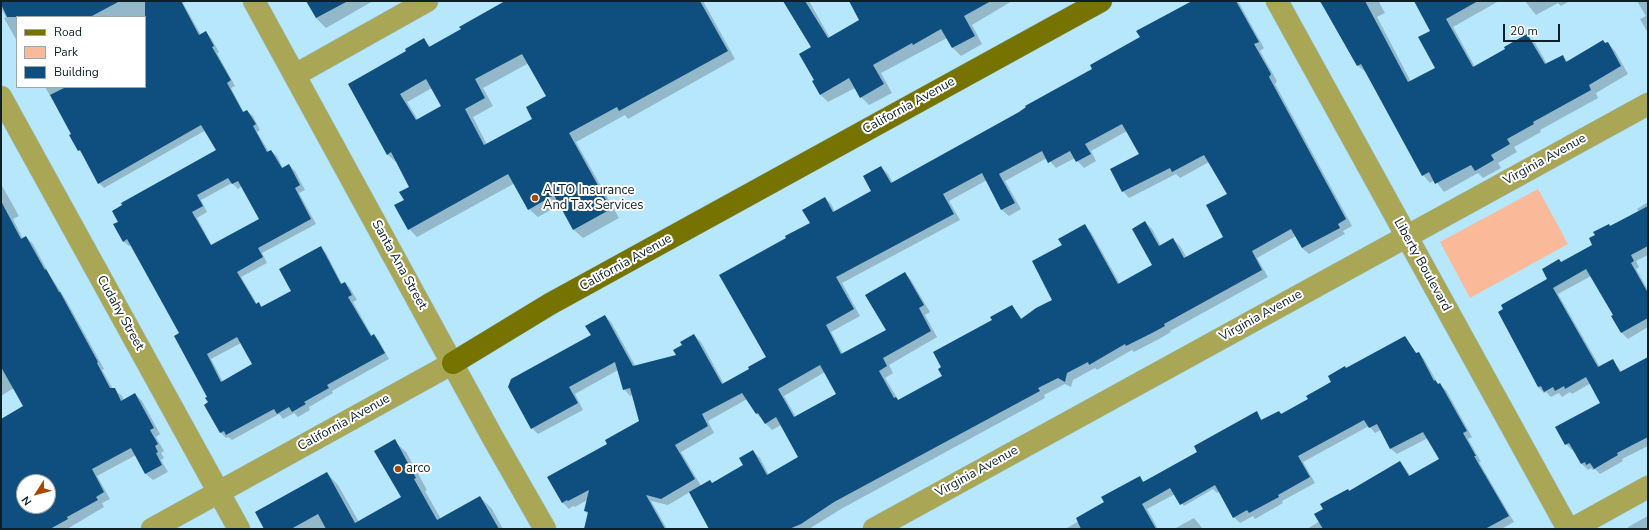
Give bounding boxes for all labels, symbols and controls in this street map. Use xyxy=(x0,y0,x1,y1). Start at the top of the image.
legend xyxy=(16,16,146,88)
scale bar xyxy=(1505,16,1562,42)
text: 20 m xyxy=(1510,23,1538,39)
text: Road xyxy=(54,24,82,40)
text: Park xyxy=(54,44,78,60)
text: Building xyxy=(54,64,99,80)
street label: California Avenue xyxy=(860,74,958,138)
street label: Virginia Avenue xyxy=(1501,131,1589,189)
place label: ALTO Insurance And Tax Services xyxy=(543,183,643,214)
marker: ALTO Insurance And Tax Services xyxy=(530,193,540,203)
street label: Liberty Boulevard xyxy=(1390,216,1454,314)
street label: Santa Ana Street xyxy=(368,218,430,312)
street label: California Avenue xyxy=(577,231,675,295)
street label: Cudahy Street xyxy=(93,273,147,353)
street label: Virginia Avenue xyxy=(1217,287,1305,345)
street label: California Avenue xyxy=(295,391,393,455)
street label: Virginia Avenue xyxy=(933,443,1021,501)
place label: arco xyxy=(406,461,431,477)
marker: arco xyxy=(393,464,403,474)
north arrow xyxy=(16,474,56,514)
text: N xyxy=(18,493,35,509)

